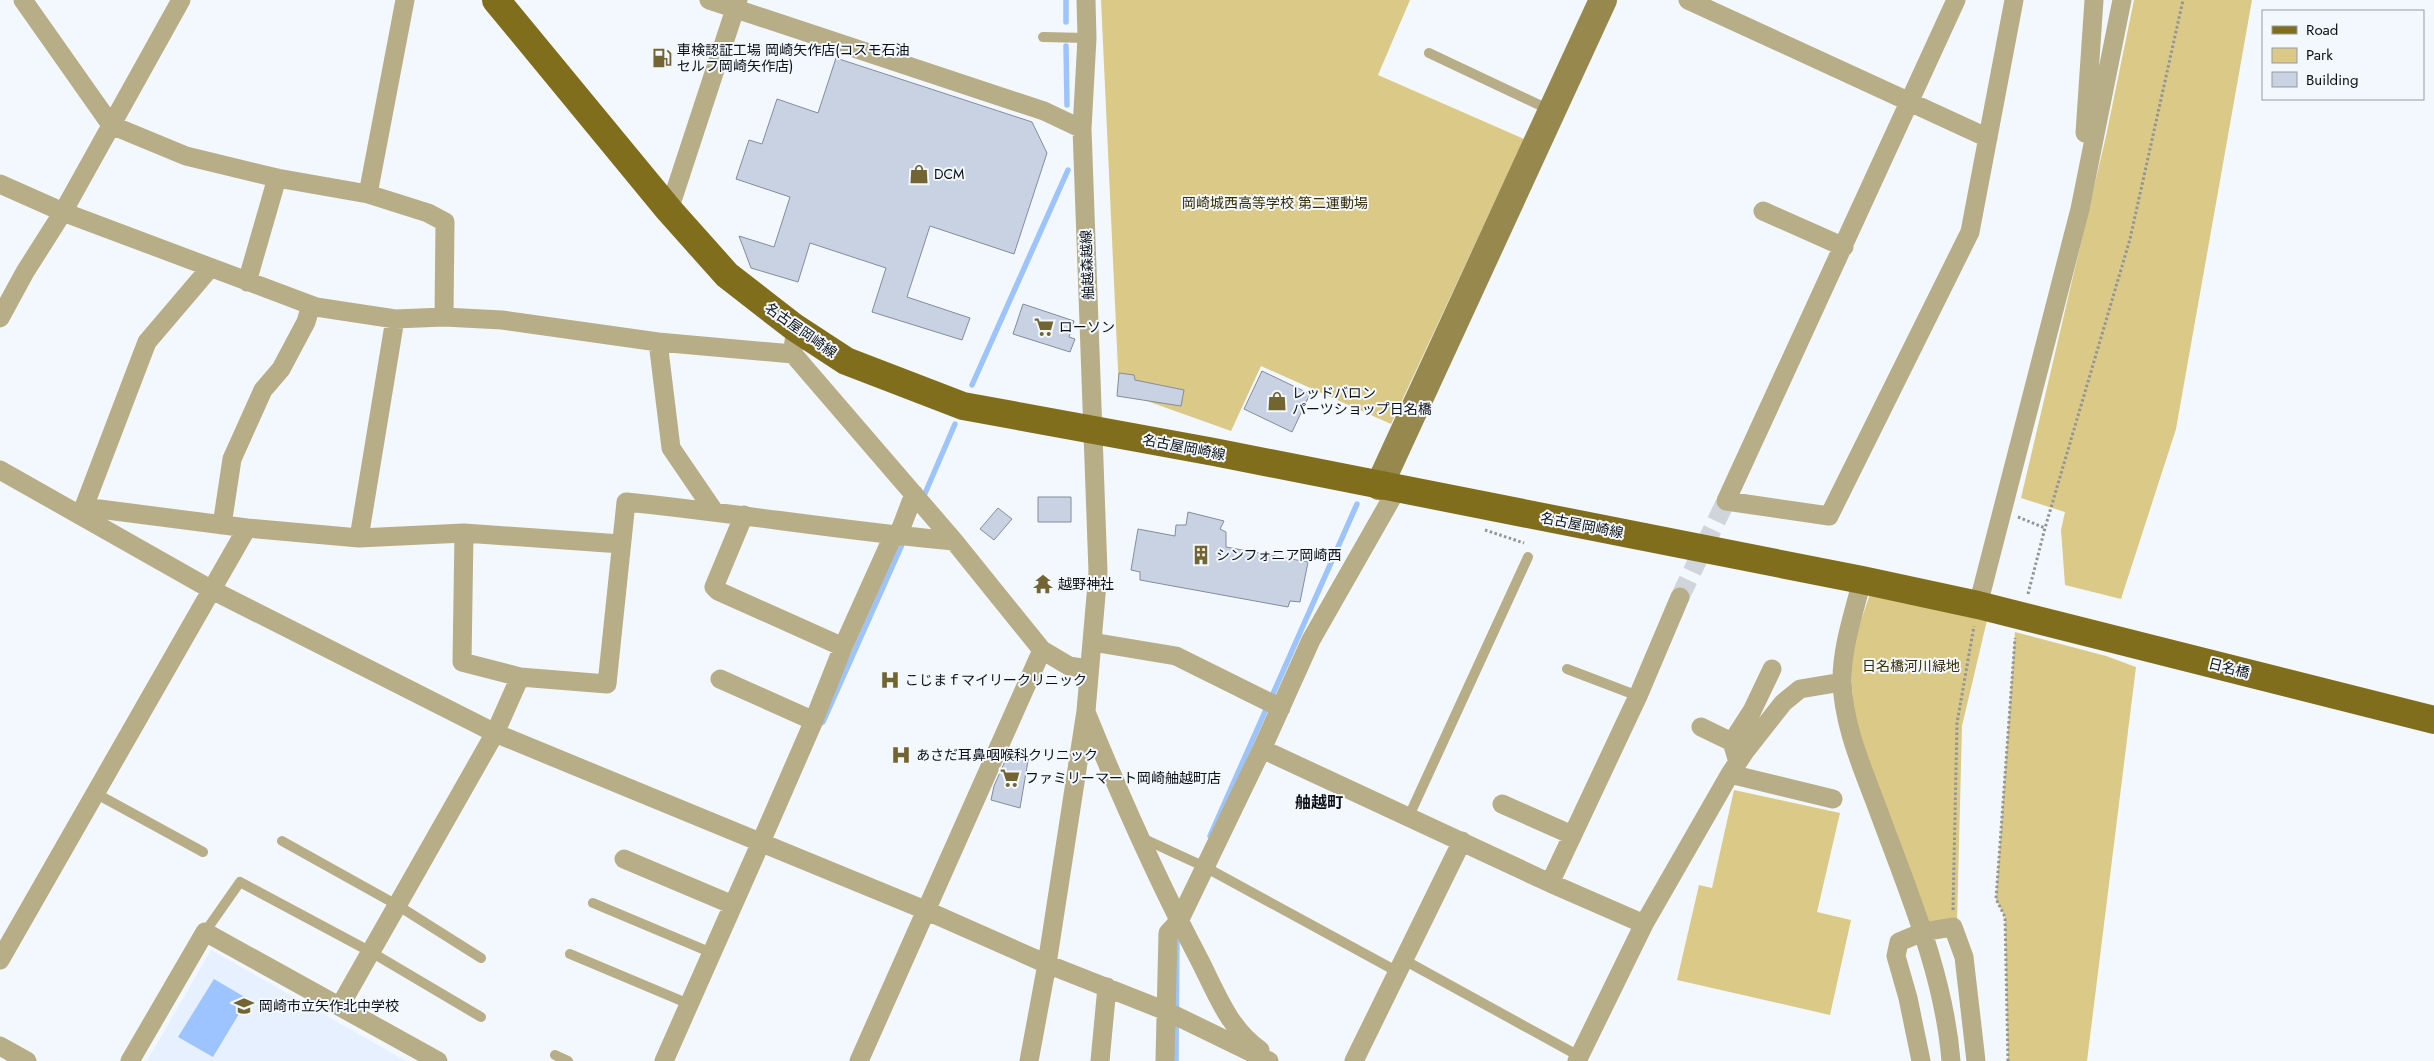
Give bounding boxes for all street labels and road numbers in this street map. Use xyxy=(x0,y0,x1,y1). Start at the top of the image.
street label: 舳越森越線 xyxy=(1076,230,1098,300)
street label: 名古屋岡崎線 xyxy=(761,298,841,362)
street label: 名古屋岡崎線 xyxy=(1141,429,1227,465)
street label: 名古屋岡崎線 xyxy=(1539,507,1625,543)
street label: 日名橋 xyxy=(2206,653,2252,683)

